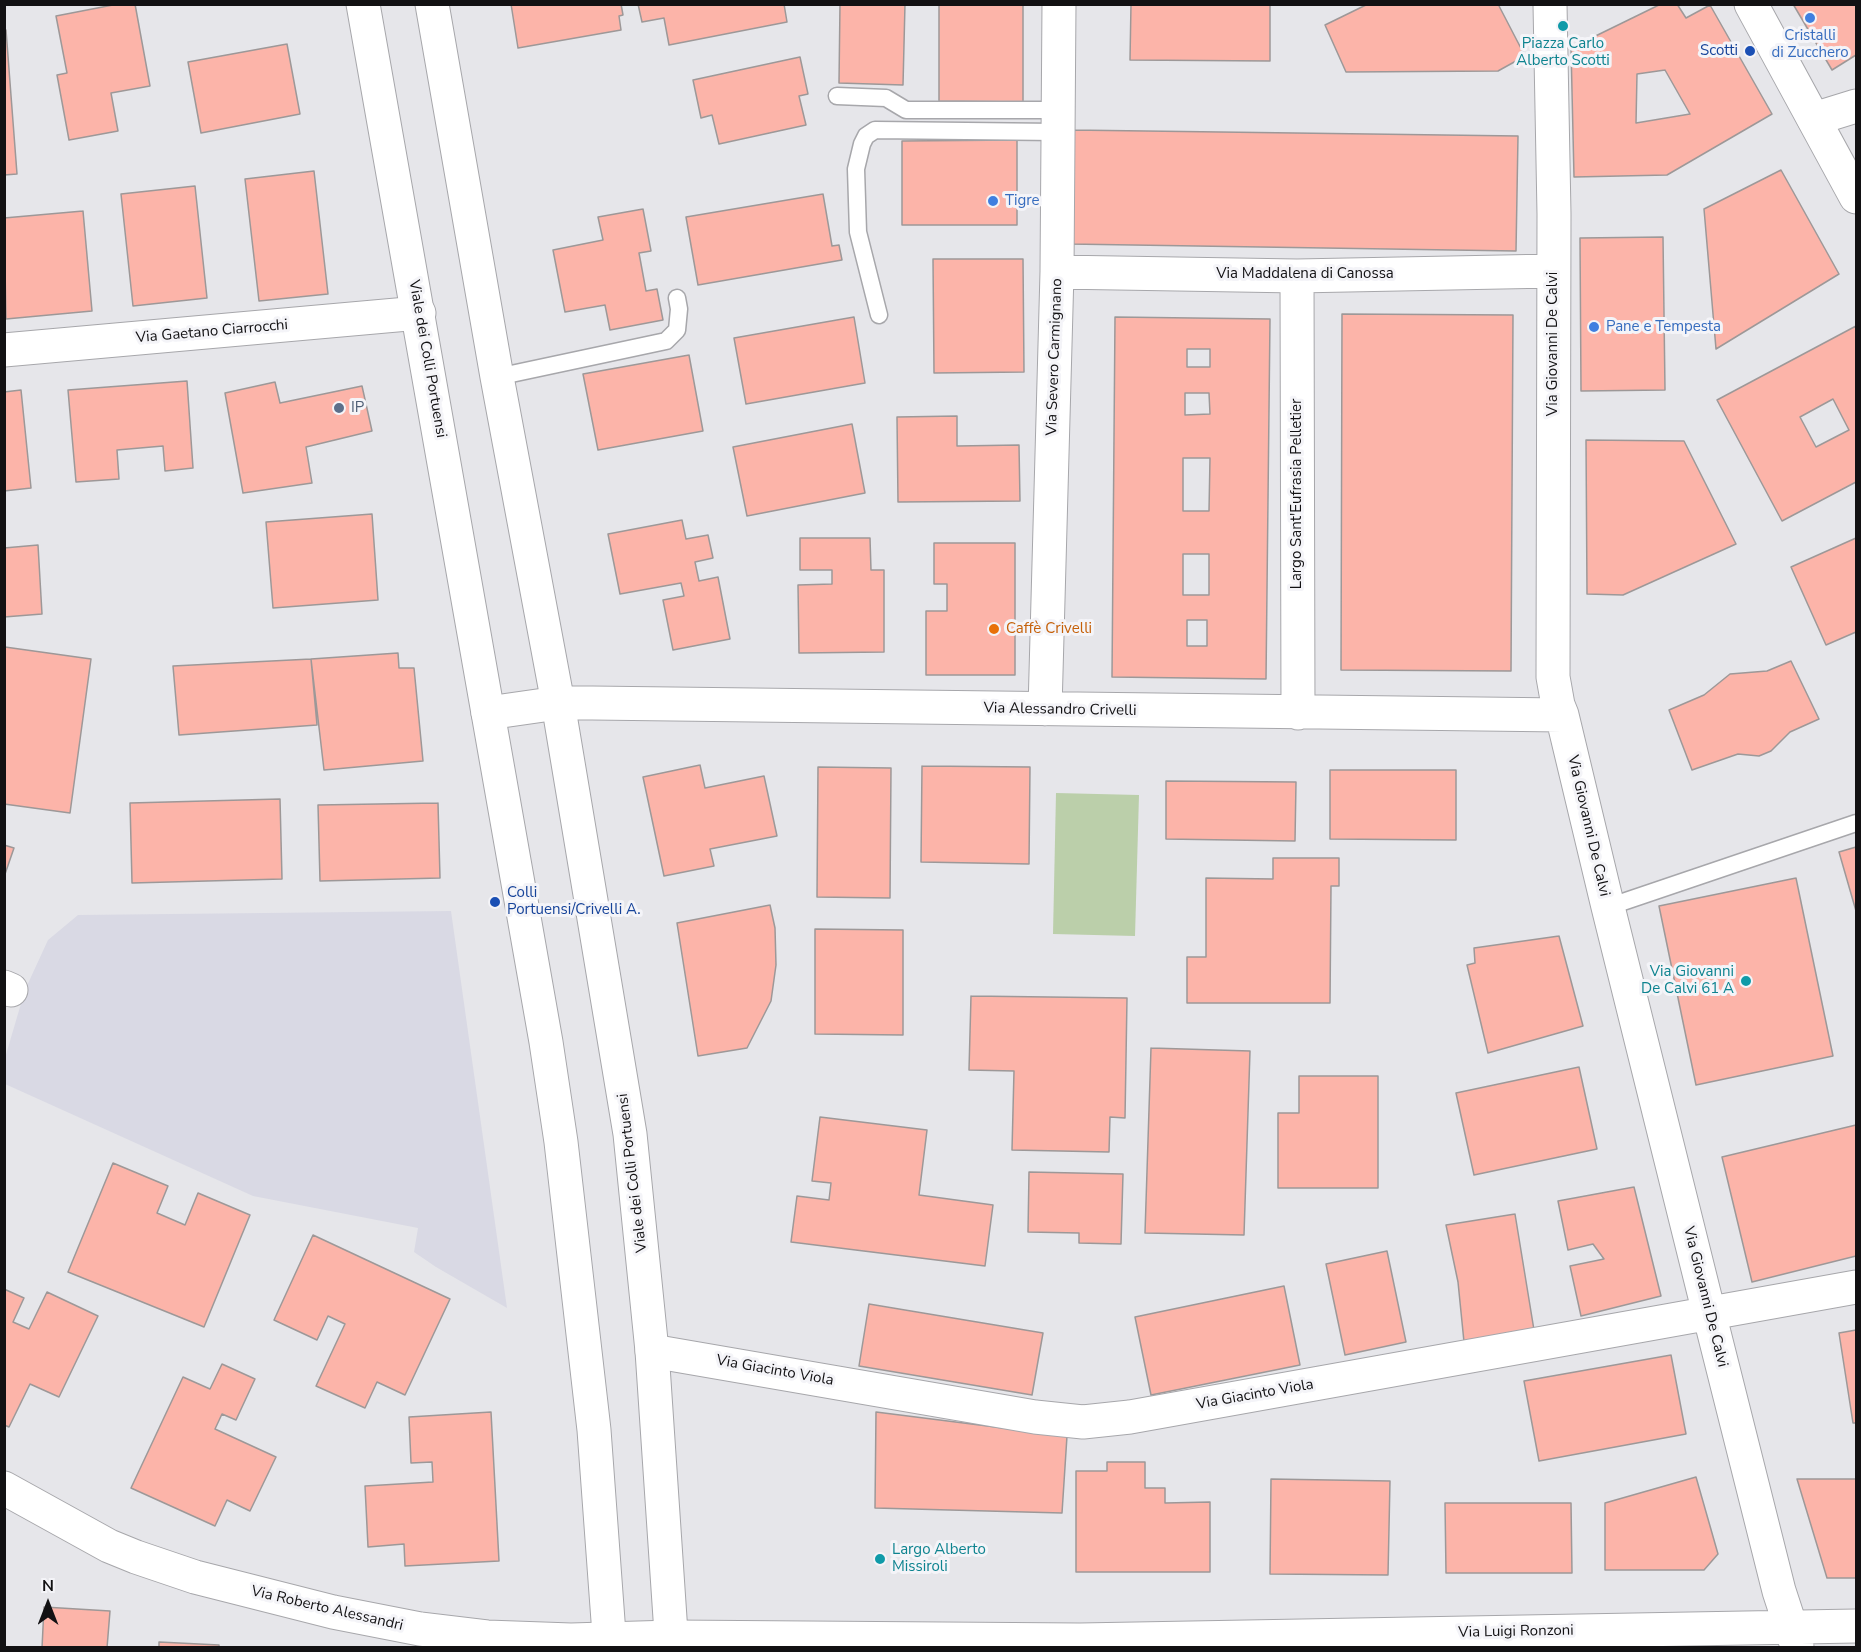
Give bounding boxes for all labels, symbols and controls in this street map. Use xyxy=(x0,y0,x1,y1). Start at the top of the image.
marker: Cristalli di Zucchero xyxy=(1803,11,1817,25)
marker: Piazza Carlo Alberto Scotti xyxy=(1556,19,1570,33)
place label: Cristalli di Zucchero xyxy=(1771,27,1849,62)
place label: Piazza Carlo Alberto Scotti xyxy=(1516,35,1610,70)
place label: Scotti xyxy=(1700,42,1738,60)
marker: Scotti xyxy=(1743,44,1757,58)
place label: Tigre xyxy=(1005,192,1040,210)
marker: Tigre xyxy=(986,194,1000,208)
street label: Via Maddalena di Canossa xyxy=(1216,265,1394,283)
street label: Via Giovanni De Calvi xyxy=(1544,272,1562,416)
street label: Via Severo Carmignano xyxy=(1043,278,1067,436)
street label: Viale dei Colli Portuensi xyxy=(404,279,450,439)
street label: Via Gaetano Ciarrocchi xyxy=(135,316,289,348)
place label: Pane e Tempesta xyxy=(1606,318,1721,336)
marker: Pane e Tempesta xyxy=(1587,320,1601,334)
place label: IP xyxy=(351,399,364,417)
street label: Largo Sant'Eufrasia Pelletier xyxy=(1288,399,1306,589)
marker: IP xyxy=(332,401,346,415)
place label: Caffè Crivelli xyxy=(1006,620,1092,638)
marker: Caffè Crivelli xyxy=(987,622,1001,636)
street label: Via Alessandro Crivelli xyxy=(983,700,1137,720)
street label: Via Giovanni De Calvi xyxy=(1563,754,1613,898)
place label: Colli Portuensi/Crivelli A. xyxy=(507,884,641,919)
marker: Colli Portuensi/Crivelli A. xyxy=(488,895,502,909)
place label: Via Giovanni De Calvi 61 A xyxy=(1641,963,1734,998)
marker: Via Giovanni De Calvi 61 A xyxy=(1739,974,1753,988)
street label: Viale dei Colli Portuensi xyxy=(614,1092,652,1254)
street label: Via Giovanni De Calvi xyxy=(1679,1225,1731,1369)
street label: Via Giacinto Viola xyxy=(715,1352,835,1390)
street label: Via Giacinto Viola xyxy=(1195,1376,1315,1414)
place label: Largo Alberto Missiroli xyxy=(892,1541,986,1576)
marker: Largo Alberto Missiroli xyxy=(873,1552,887,1566)
north arrow xyxy=(18,1574,78,1634)
text: N xyxy=(42,1575,54,1597)
street label: Via Roberto Alessandri xyxy=(249,1583,405,1635)
street label: Via Luigi Ronzoni xyxy=(1458,1622,1574,1642)

